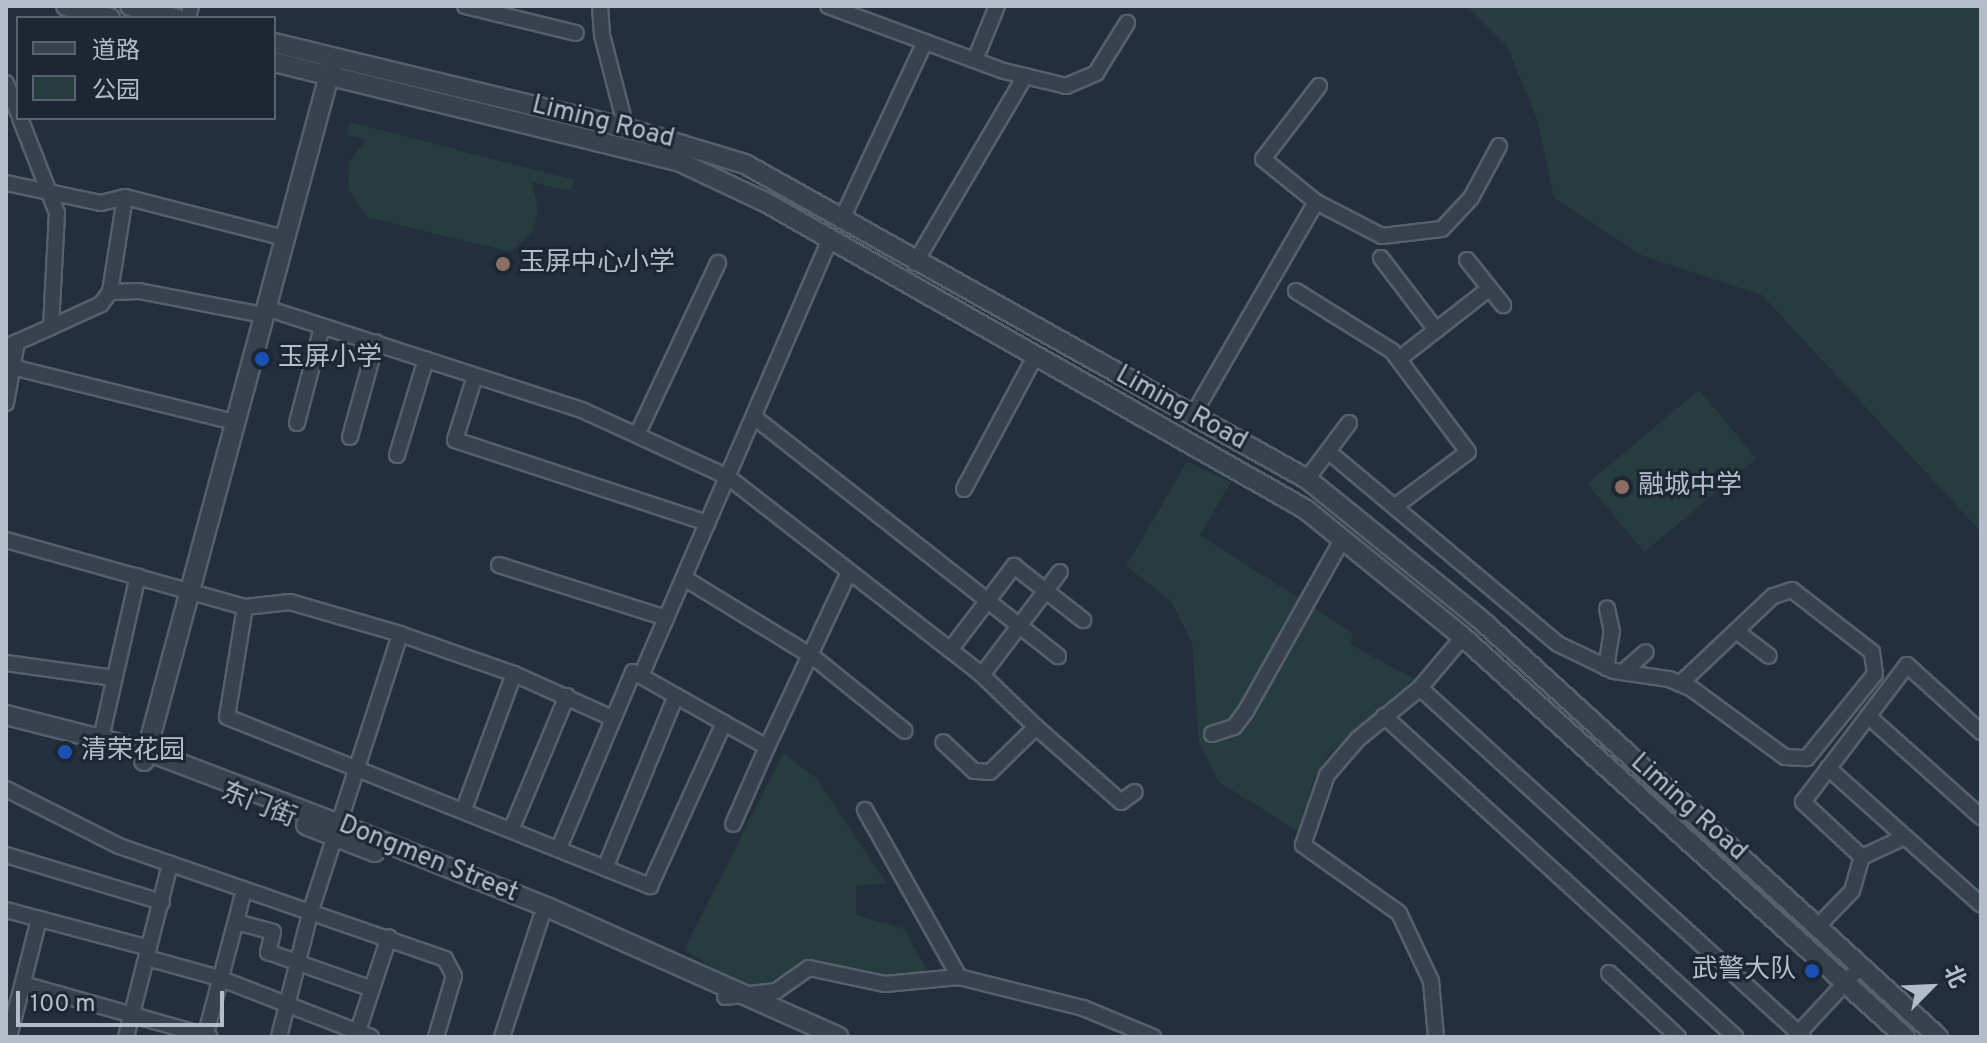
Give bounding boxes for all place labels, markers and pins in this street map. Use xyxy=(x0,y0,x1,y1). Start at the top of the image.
place label: 玉屏中心小学 xyxy=(519,248,675,280)
marker: 玉屏中心小学 xyxy=(494,255,512,273)
place label: 玉屏小学 xyxy=(278,343,382,375)
marker: 玉屏小学 xyxy=(253,350,271,368)
place label: 融城中学 xyxy=(1638,471,1742,503)
marker: 融城中学 xyxy=(1613,478,1631,496)
place label: 清荣花园 xyxy=(81,736,185,768)
marker: 清荣花园 xyxy=(56,743,74,761)
place label: 武警大队 xyxy=(1692,955,1796,987)
marker: 武警大队 xyxy=(1803,962,1821,980)

